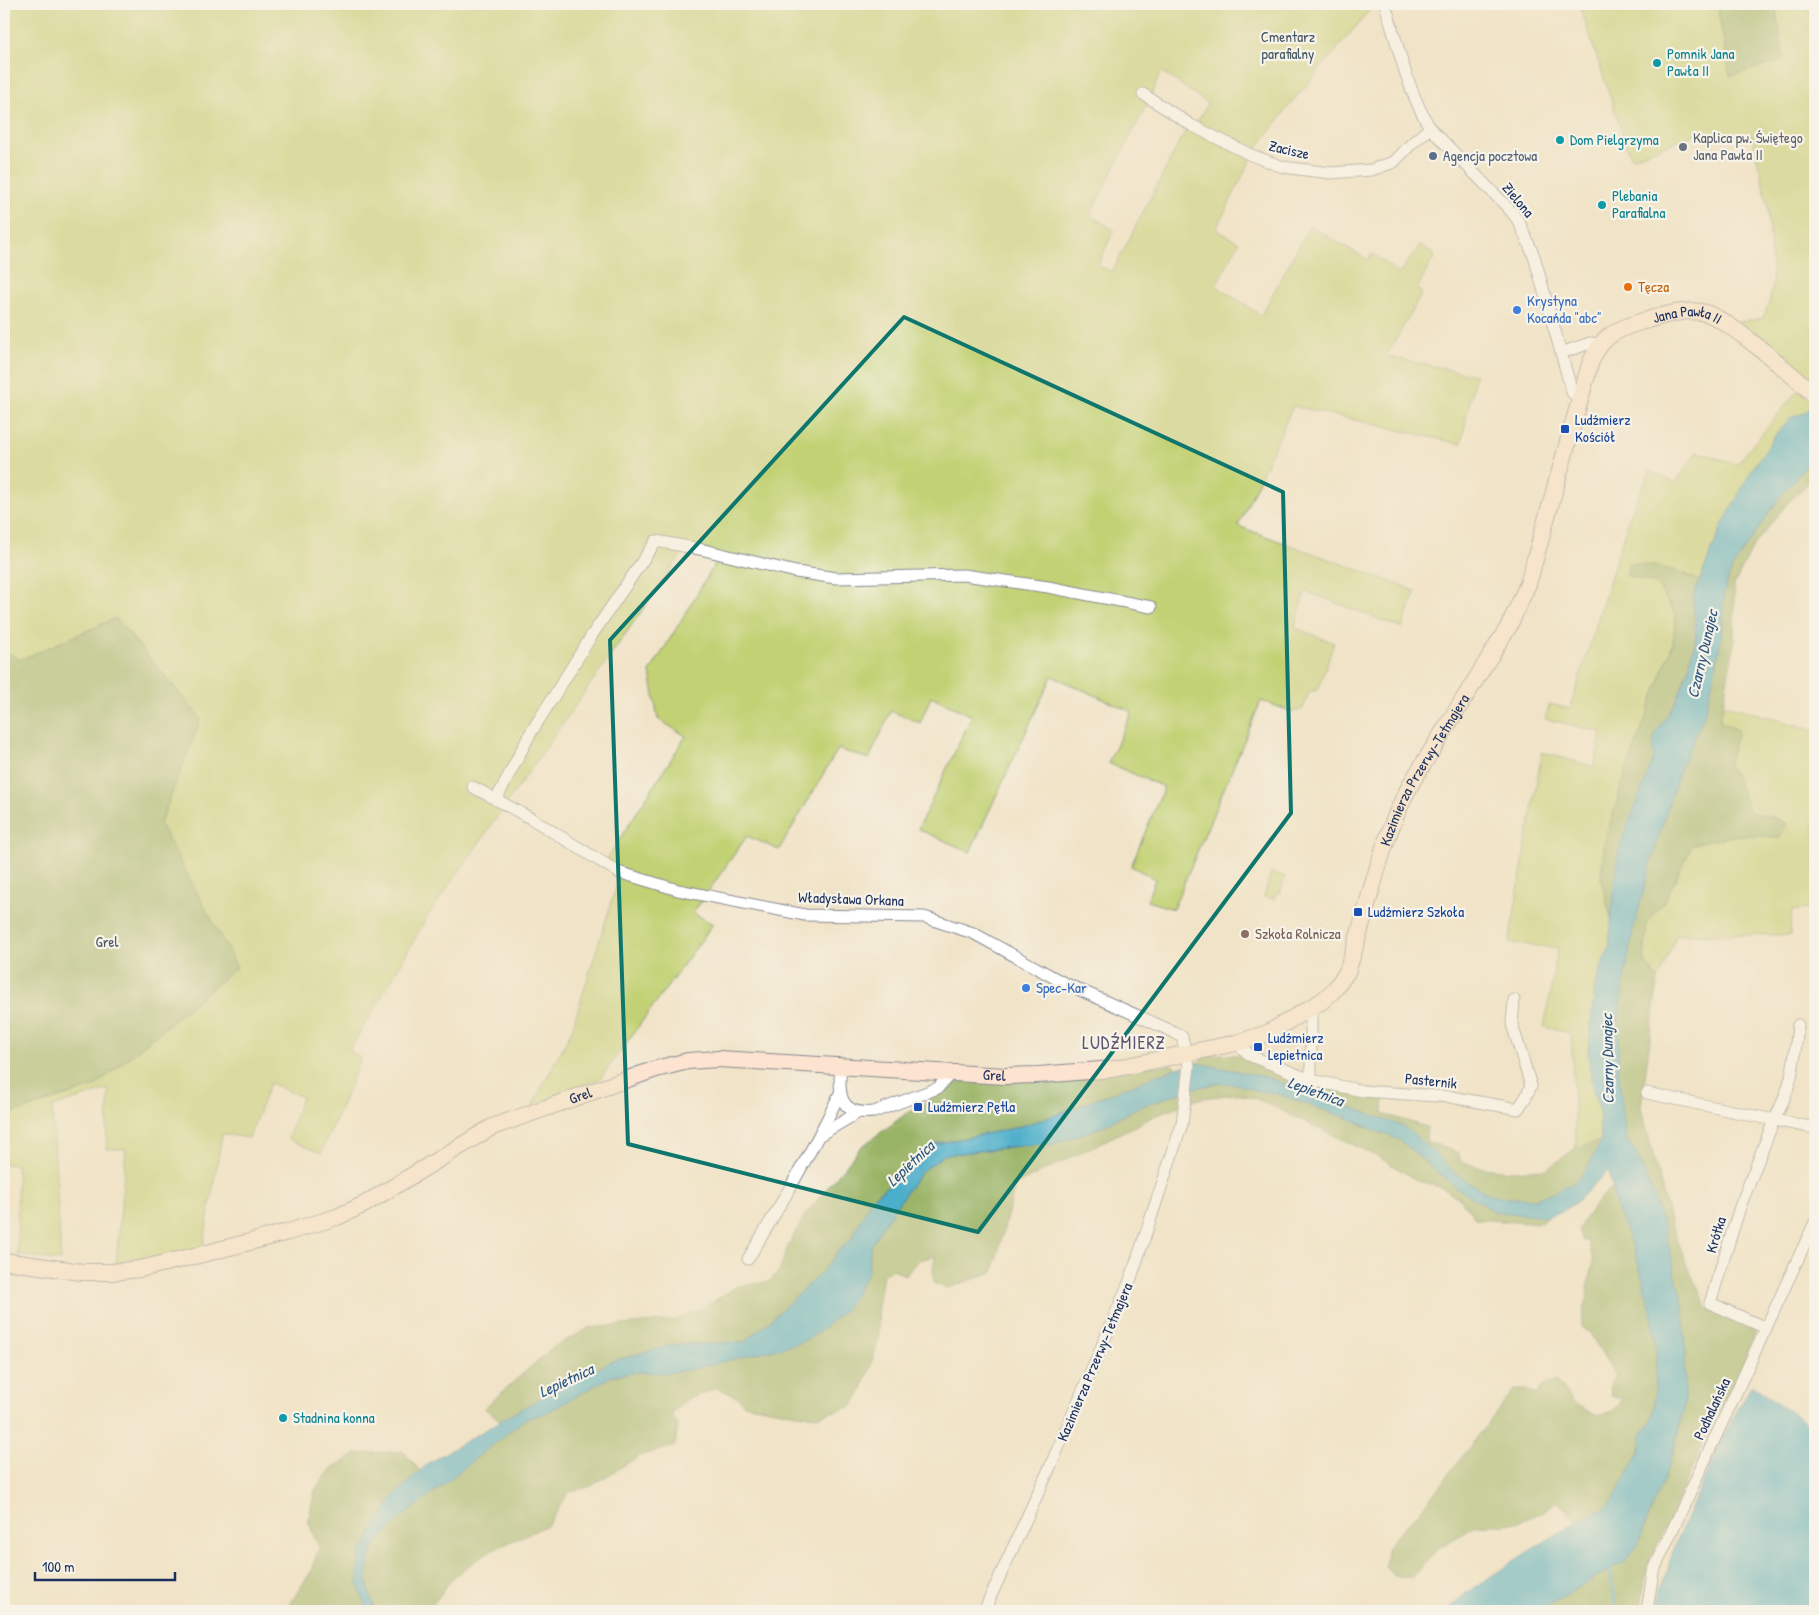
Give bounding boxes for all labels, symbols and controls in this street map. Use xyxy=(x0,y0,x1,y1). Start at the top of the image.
park label: Cmentarz parafialny xyxy=(1261,26,1316,64)
place label: Pomnik Jana Pawła II xyxy=(1667,43,1734,81)
marker: Pomnik Jana Pawła II xyxy=(1651,57,1663,69)
place label: Kaplica pw. Świętego Jana Pawła II xyxy=(1693,127,1803,165)
place label: Dom Pielgrzyma xyxy=(1570,129,1659,150)
marker: Dom Pielgrzyma xyxy=(1554,134,1566,146)
street label: Zacisze xyxy=(1267,135,1311,164)
marker: Kaplica pw. Świętego Jana Pawła II xyxy=(1677,141,1689,153)
place label: Agencja pocztowa xyxy=(1443,145,1537,166)
marker: Agencja pocztowa xyxy=(1427,150,1439,162)
street label: Zielona xyxy=(1498,178,1539,222)
place label: Plebania Parafialna xyxy=(1612,185,1665,223)
marker: Plebania Parafialna xyxy=(1596,199,1608,211)
place label: Tęcza xyxy=(1638,276,1669,297)
marker: Tęcza xyxy=(1622,281,1634,293)
place label: Krystyna Kocańda "abc" xyxy=(1527,290,1602,328)
street label: Jana Pawła II xyxy=(1650,300,1726,329)
marker: Krystyna Kocańda "abc" xyxy=(1511,304,1523,316)
place label: Ludźmierz Kościół xyxy=(1575,409,1631,447)
marker: Ludźmierz Kościół xyxy=(1559,423,1571,435)
water label: Czarny Dunajec xyxy=(1681,606,1723,700)
street label: Kazimierza Przerwy-Tetmajera xyxy=(1374,690,1474,849)
street label: Władysława Orkana xyxy=(798,886,904,911)
place label: Ludźmierz Szkoła xyxy=(1368,901,1464,922)
marker: Ludźmierz Szkoła xyxy=(1352,906,1364,918)
place label: Szkoła Rolnicza xyxy=(1255,923,1341,944)
marker: Szkoła Rolnicza xyxy=(1239,928,1251,940)
park label: Grel xyxy=(96,931,118,952)
place label: Spec-Kar xyxy=(1036,977,1087,998)
marker: Spec-Kar xyxy=(1020,982,1032,994)
water label: Czarny Dunajec xyxy=(1595,1012,1619,1104)
place label: Ludźmierz Lepietnica xyxy=(1268,1027,1324,1065)
district label: LUDŹMIERZ xyxy=(1082,1030,1166,1055)
marker: Ludźmierz Lepietnica xyxy=(1252,1041,1264,1053)
street label: Grel xyxy=(982,1064,1006,1086)
street label: Pasternik xyxy=(1404,1067,1458,1094)
water label: Lepietnica xyxy=(1285,1071,1349,1112)
street label: Grel xyxy=(566,1082,595,1109)
place label: Ludźmierz Pętla xyxy=(928,1096,1015,1117)
marker: Ludźmierz Pętla xyxy=(912,1101,924,1113)
water label: Lepietnica xyxy=(881,1134,940,1191)
street label: Krótka xyxy=(1700,1214,1731,1256)
street label: Kazimierza Przerwy-Tetmajera xyxy=(1052,1279,1138,1444)
water label: Lepietnica xyxy=(535,1357,598,1402)
street label: Podhalańska xyxy=(1688,1374,1735,1443)
place label: Stadnina konna xyxy=(293,1407,375,1428)
marker: Stadnina konna xyxy=(277,1412,289,1424)
scale bar xyxy=(35,1550,175,1582)
text: 100 m xyxy=(42,1556,75,1577)

